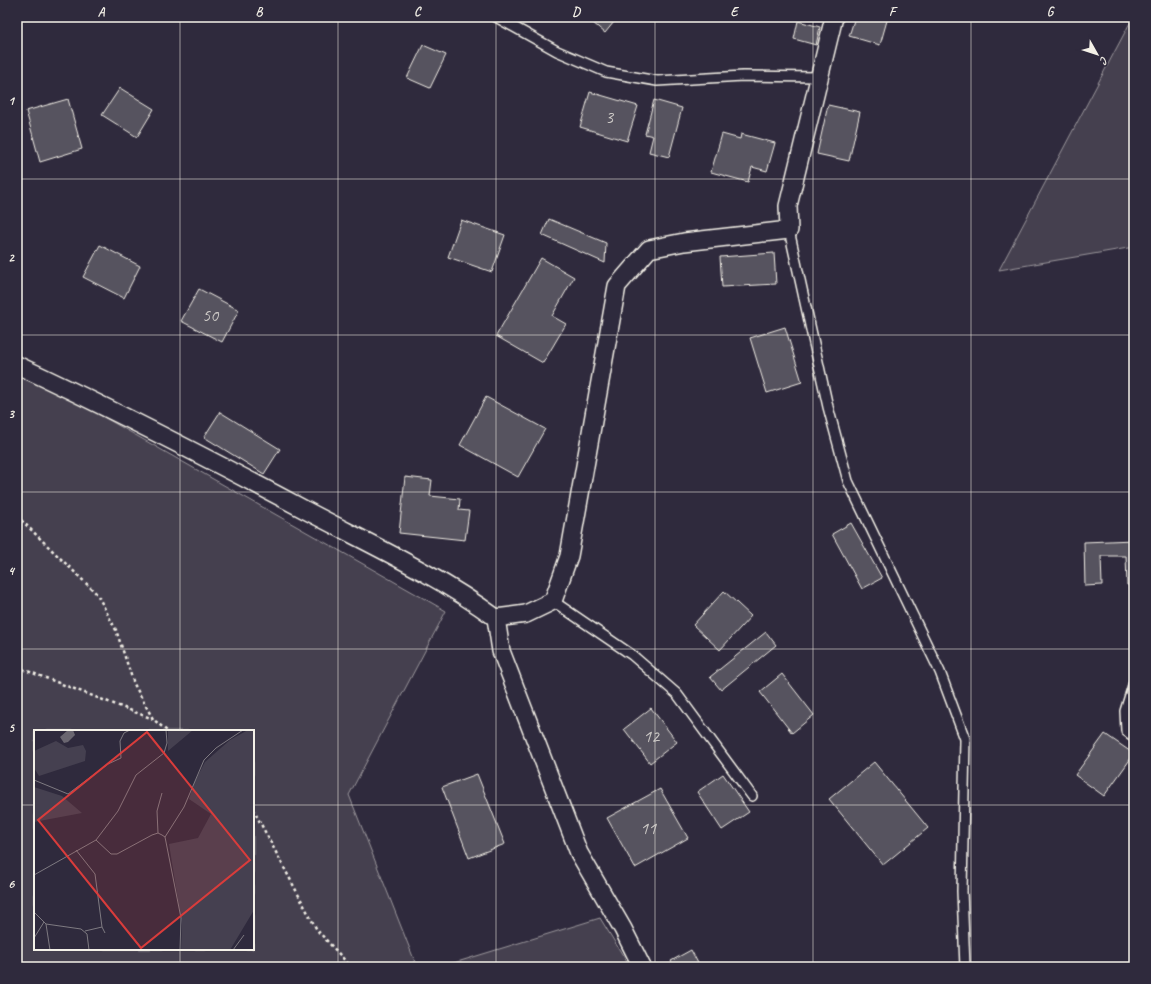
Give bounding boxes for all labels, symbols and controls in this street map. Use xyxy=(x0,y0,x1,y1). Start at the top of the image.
text: A xyxy=(98,4,106,20)
text: B xyxy=(256,4,264,20)
text: C xyxy=(414,4,422,20)
text: D xyxy=(572,4,581,20)
text: E xyxy=(731,4,740,20)
text: F xyxy=(889,4,898,20)
text: G xyxy=(1047,4,1055,20)
north arrow xyxy=(1077,34,1117,74)
text: С xyxy=(1097,54,1112,68)
text: 1 xyxy=(8,93,16,109)
house number: 3 xyxy=(605,106,615,128)
text: 2 xyxy=(8,250,15,266)
house number: 50 xyxy=(202,304,220,326)
text: 3 xyxy=(8,406,15,422)
text: 4 xyxy=(8,563,16,579)
text: 5 xyxy=(8,720,15,736)
house number: 12 xyxy=(643,725,661,747)
inset map xyxy=(34,730,254,950)
house number: 11 xyxy=(640,817,657,839)
text: 6 xyxy=(8,876,15,892)

